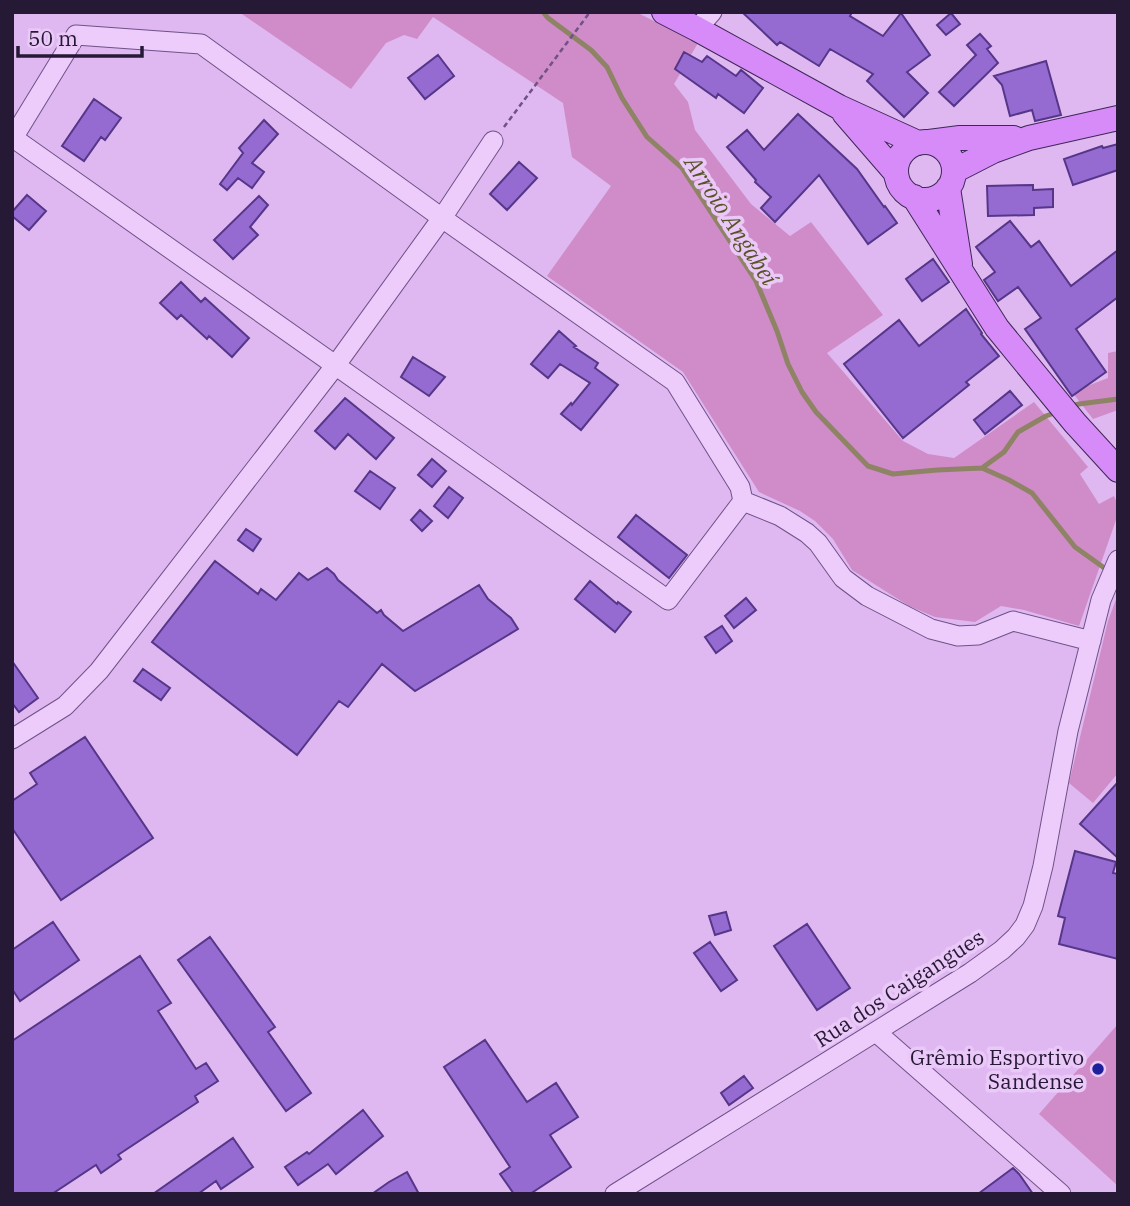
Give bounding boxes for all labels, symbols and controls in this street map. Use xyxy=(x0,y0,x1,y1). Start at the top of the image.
scale bar xyxy=(18,14,142,58)
text: 50 m xyxy=(28,24,78,52)
water label: Arroio Angabeí xyxy=(678,148,786,292)
street label: Rua dos Caigangues xyxy=(809,923,989,1053)
place label: Grêmio Esportivo Sandense xyxy=(910,1043,1084,1095)
marker: Grêmio Esportivo Sandense xyxy=(1090,1061,1106,1077)

